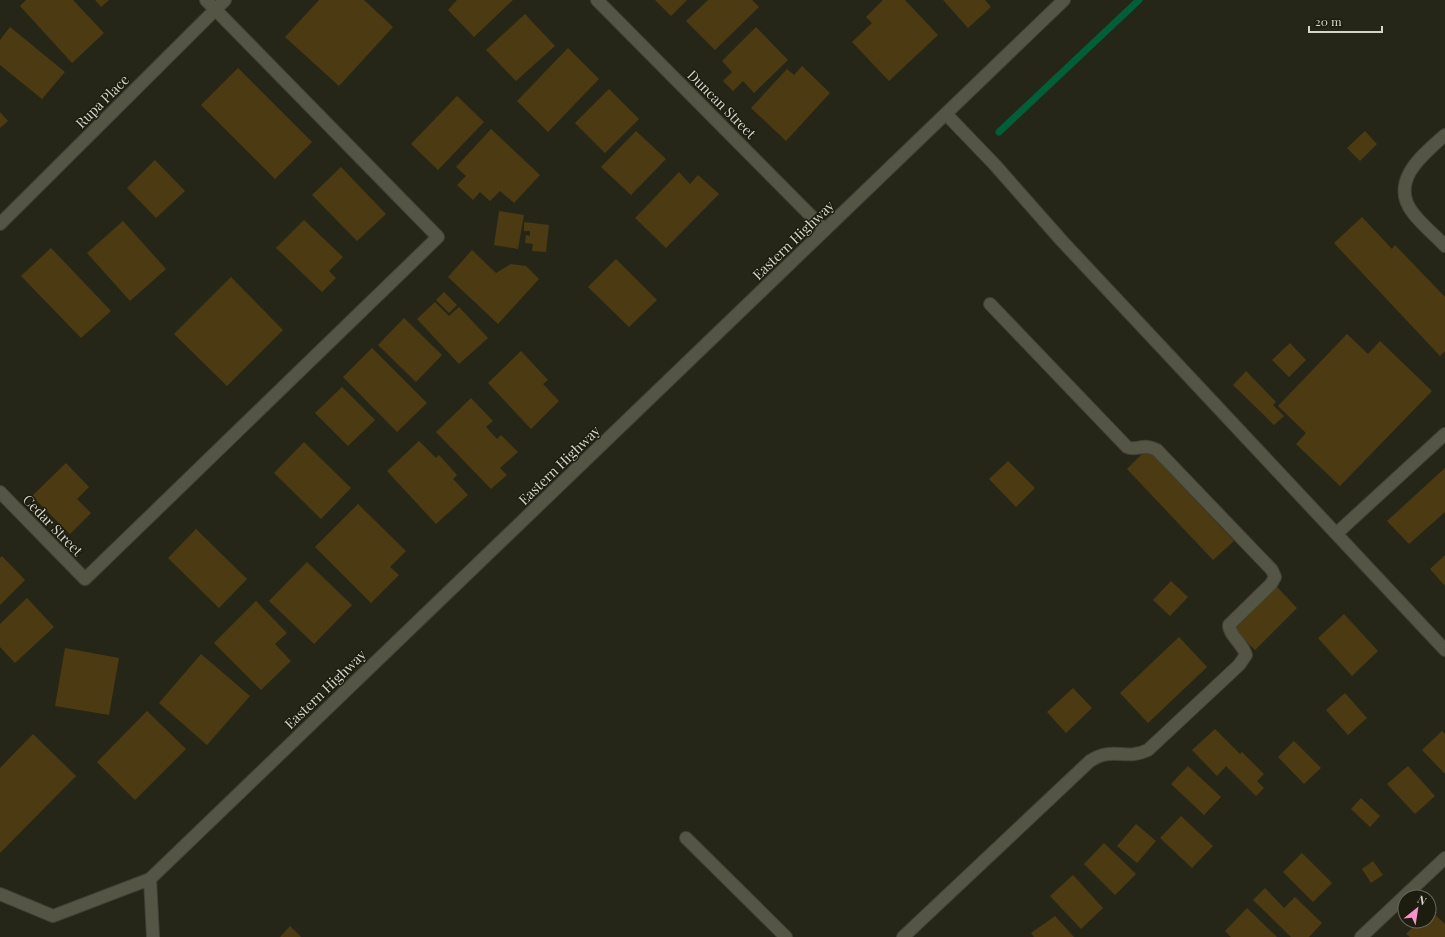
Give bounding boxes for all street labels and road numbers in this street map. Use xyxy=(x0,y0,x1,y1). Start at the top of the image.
street label: Duncan Street xyxy=(684,66,761,143)
street label: Rupa Place xyxy=(71,70,133,132)
street label: Eastern Highway xyxy=(748,196,838,284)
street label: Eastern Highway xyxy=(514,421,604,509)
street label: Cedar Street xyxy=(19,490,88,561)
street label: Eastern Highway xyxy=(280,645,370,733)

